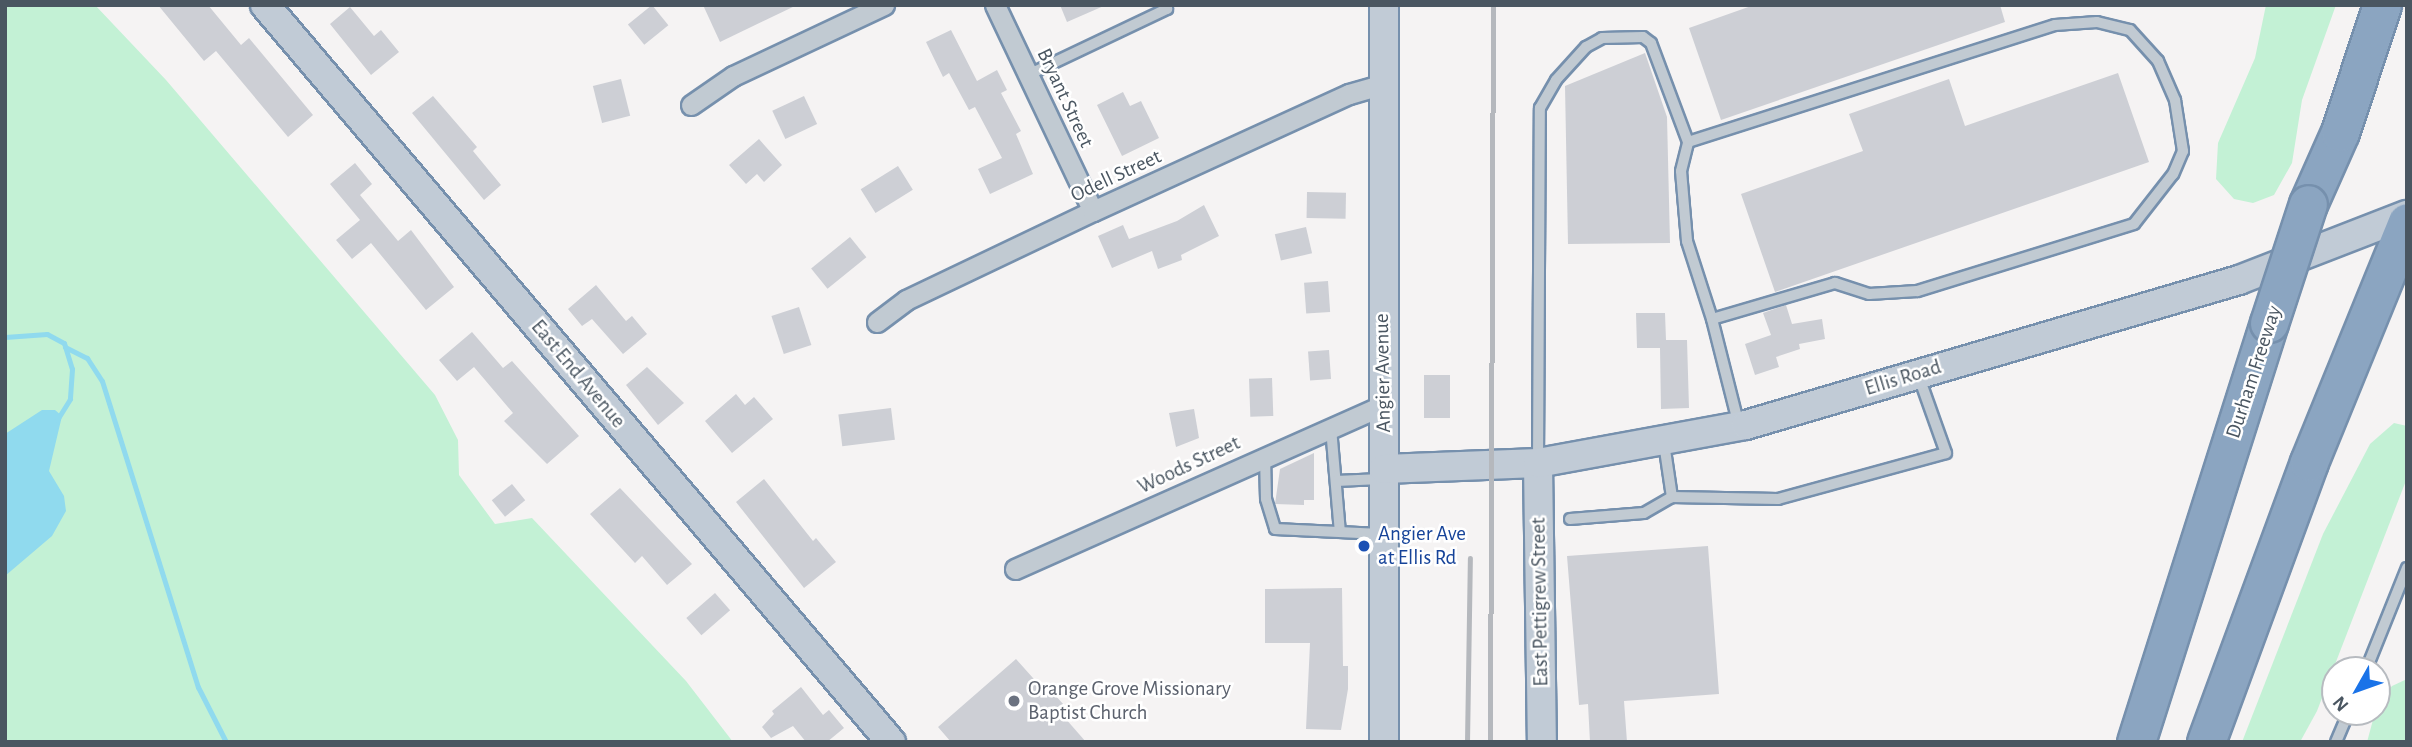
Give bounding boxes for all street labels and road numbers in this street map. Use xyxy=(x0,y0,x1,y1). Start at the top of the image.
street label: Bryant Street xyxy=(1031,44,1099,152)
street label: Odell Street xyxy=(1067,144,1165,208)
street label: Durham Freeway xyxy=(2221,302,2287,442)
street label: Angier Avenue xyxy=(1369,313,1397,433)
street label: East End Avenue xyxy=(525,315,631,433)
street label: Ellis Road xyxy=(1862,354,1944,402)
street label: Woods Street xyxy=(1134,430,1244,500)
street label: East Pettigrew Street xyxy=(1526,517,1554,687)

